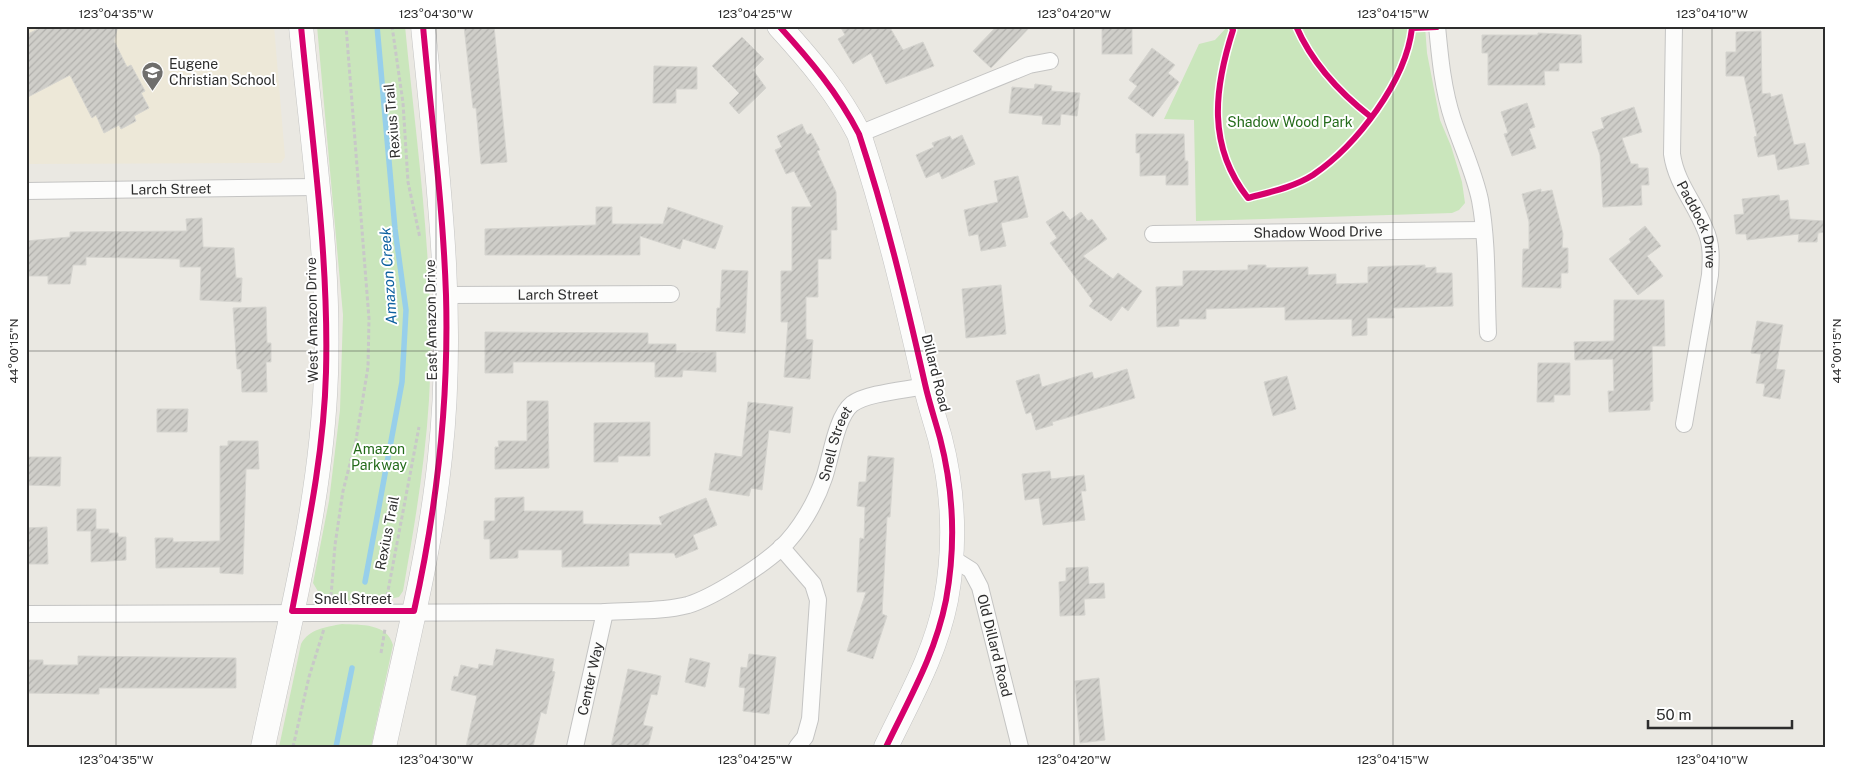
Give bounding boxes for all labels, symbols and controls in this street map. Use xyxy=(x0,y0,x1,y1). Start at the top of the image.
text: 123°04'35"W xyxy=(79,7,154,21)
text: 123°04'30"W xyxy=(399,7,474,21)
text: 123°04'25"W xyxy=(718,7,793,21)
text: 123°04'20"W xyxy=(1037,7,1112,21)
text: 123°04'15"W xyxy=(1357,7,1430,21)
text: 123°04'10"W xyxy=(1676,7,1748,21)
place label: Eugene Christian School xyxy=(169,56,276,88)
school or university icon: Eugene Christian School xyxy=(141,60,165,91)
street label: Rexius Trail xyxy=(381,83,403,159)
park label: Shadow Wood Park xyxy=(1227,114,1353,130)
street label: Paddock Drive xyxy=(1674,178,1719,269)
street label: Larch Street xyxy=(130,180,212,198)
street label: Shadow Wood Drive xyxy=(1253,223,1383,241)
water label: Amazon Creek xyxy=(376,226,400,325)
street label: West Amazon Drive xyxy=(303,257,321,383)
street label: East Amazon Drive xyxy=(422,259,440,381)
street label: Larch Street xyxy=(517,286,599,303)
text: 44°00'15"N xyxy=(7,319,21,383)
text: 44°00'15"N xyxy=(1830,319,1844,383)
street label: Dillard Road xyxy=(919,333,953,413)
street label: Snell Street xyxy=(815,403,855,483)
park label: Amazon Parkway xyxy=(351,441,407,473)
street label: Rexius Trail xyxy=(372,495,402,571)
street label: Snell Street xyxy=(314,591,392,607)
street label: Old Dillard Road xyxy=(974,592,1015,699)
street label: Center Way xyxy=(574,640,606,717)
scale bar xyxy=(1648,698,1792,730)
text: 50 m xyxy=(1656,706,1691,723)
text: 123°04'35"W xyxy=(79,753,154,767)
text: 123°04'30"W xyxy=(399,753,474,767)
text: 123°04'25"W xyxy=(718,753,793,767)
text: 123°04'20"W xyxy=(1037,753,1112,767)
text: 123°04'15"W xyxy=(1357,753,1430,767)
text: 123°04'10"W xyxy=(1676,753,1748,767)

